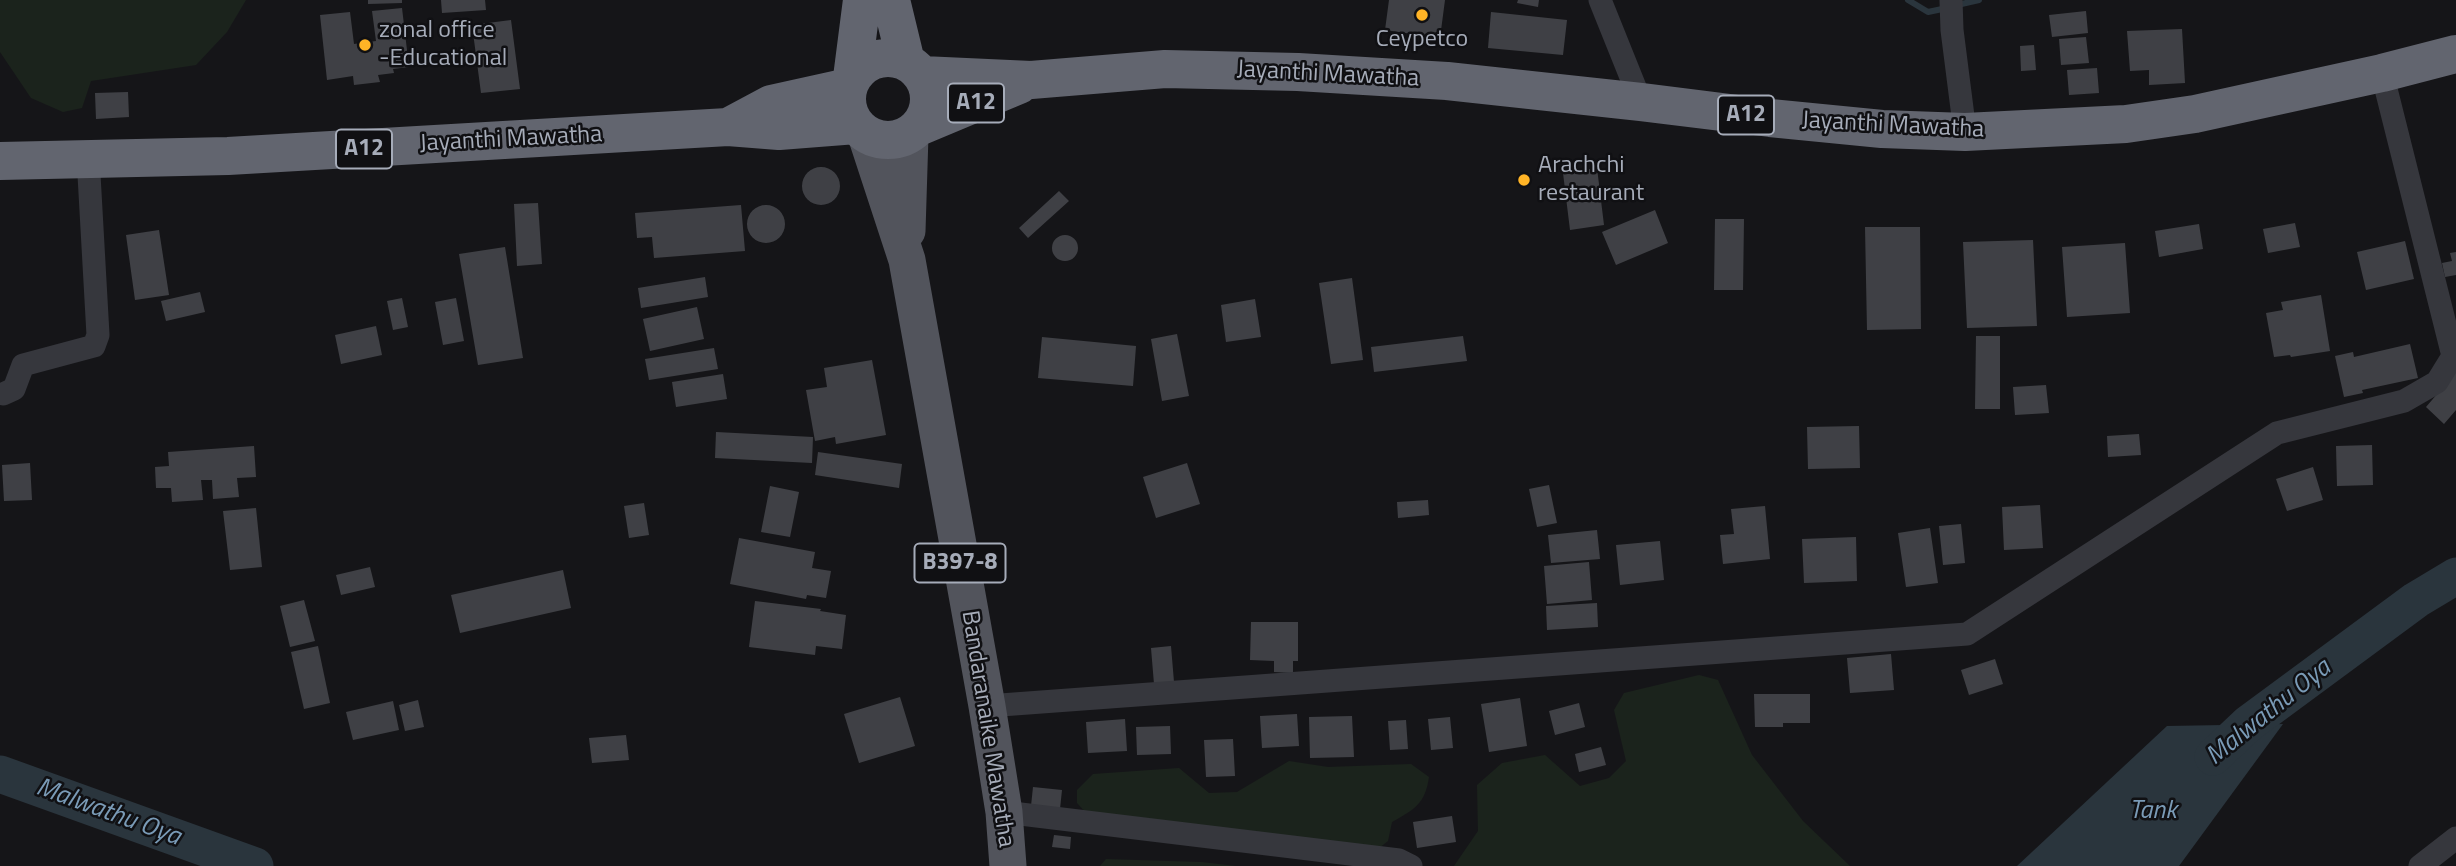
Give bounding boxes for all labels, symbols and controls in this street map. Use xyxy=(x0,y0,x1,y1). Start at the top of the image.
marker: Ceypetco xyxy=(1414,7,1430,23)
place label: zonal office -Educational xyxy=(379,17,507,73)
place label: Ceypetco xyxy=(1376,26,1468,54)
marker: zonal office -Educational xyxy=(357,37,373,53)
street label: Jayanthi Mawatha xyxy=(1236,56,1420,94)
road number: A12 xyxy=(948,83,1004,122)
road number: A12 xyxy=(1718,96,1774,134)
street label: Jayanthi Mawatha xyxy=(1801,107,1985,145)
street label: Jayanthi Mawatha xyxy=(419,121,603,159)
road number: A12 xyxy=(336,130,392,168)
place label: Arachchi restaurant xyxy=(1538,152,1644,208)
marker: Arachchi restaurant xyxy=(1516,172,1532,188)
road number: B397-8 xyxy=(914,544,1006,582)
street label: Bandaranaike Mawatha xyxy=(954,609,1020,849)
water label: Malwathu Oya xyxy=(2200,653,2338,773)
water label: Malwathu Oya xyxy=(32,772,184,854)
water label: Tank xyxy=(2129,796,2177,828)

